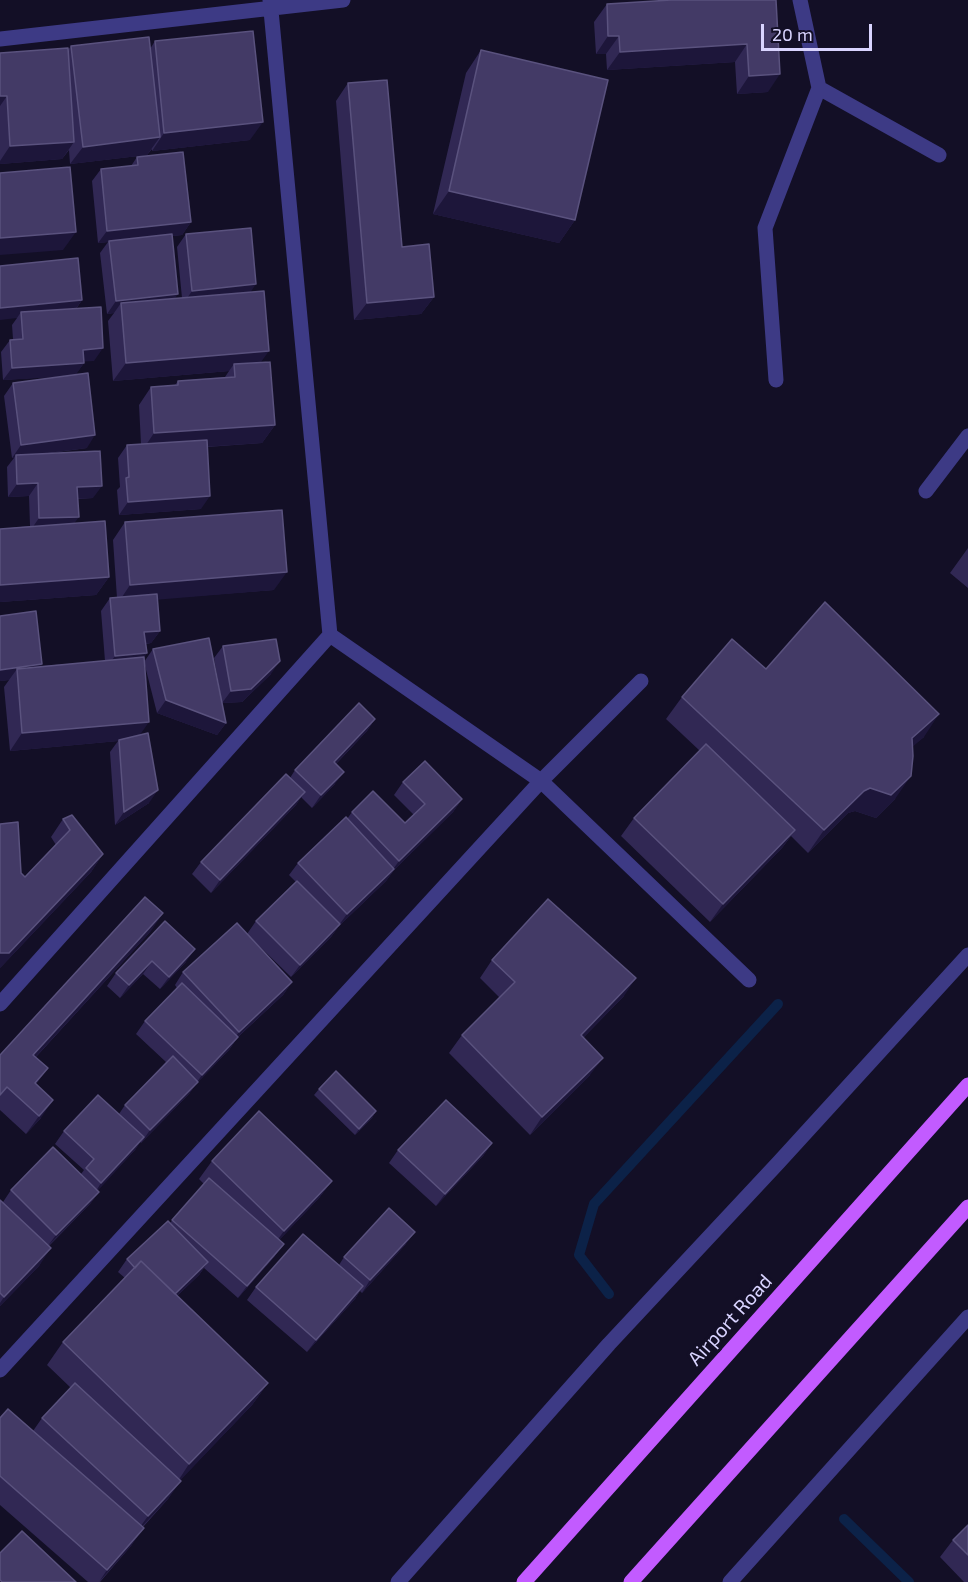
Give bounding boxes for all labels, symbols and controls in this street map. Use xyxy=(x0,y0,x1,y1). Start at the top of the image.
scale bar xyxy=(764,12,875,50)
text: 20 m xyxy=(772,23,813,45)
street label: Airport Road xyxy=(683,1269,777,1371)

